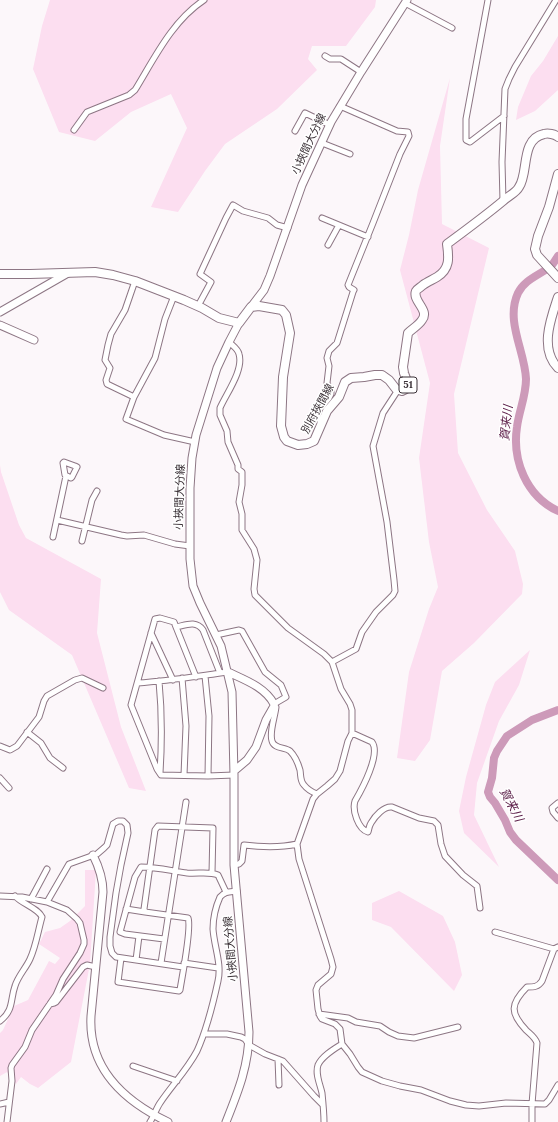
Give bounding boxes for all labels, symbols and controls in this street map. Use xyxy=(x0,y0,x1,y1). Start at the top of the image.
street label: 小挾間大分線 xyxy=(289,111,329,177)
road number: 51 xyxy=(399,377,417,393)
street label: 別府挾間線 xyxy=(299,382,337,436)
water label: 賀来川 xyxy=(498,404,516,442)
street label: 小挾間大分線 xyxy=(172,464,188,530)
water label: 賀来川 xyxy=(496,786,526,824)
street label: 小挾間大分線 xyxy=(222,916,240,982)

